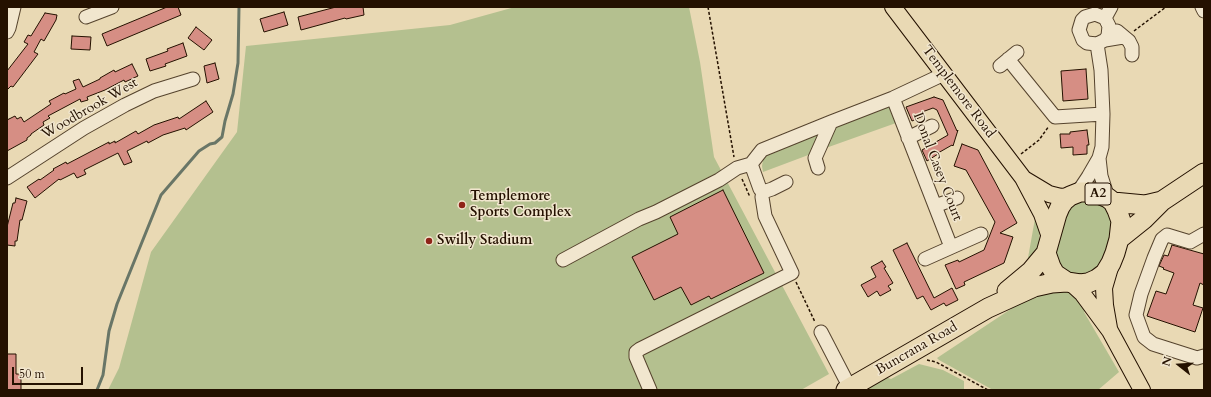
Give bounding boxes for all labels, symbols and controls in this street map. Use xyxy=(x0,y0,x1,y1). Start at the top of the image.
street label: Templemore Road xyxy=(918,43,998,141)
street label: Woodbrook West xyxy=(39,75,141,143)
street label: Donal Casey Court xyxy=(909,110,965,224)
road number: A2 xyxy=(1085,183,1111,205)
place label: Templemore Sports Complex xyxy=(470,189,571,222)
marker: Templemore Sports Complex xyxy=(457,200,467,210)
place label: Swilly Stadium xyxy=(437,233,532,249)
marker: Swilly Stadium xyxy=(424,236,434,246)
street label: Buncrana Road xyxy=(873,319,961,379)
north arrow xyxy=(1159,345,1199,385)
text: N xyxy=(1158,355,1176,368)
scale bar xyxy=(14,359,85,385)
text: 50 m xyxy=(19,366,45,382)

